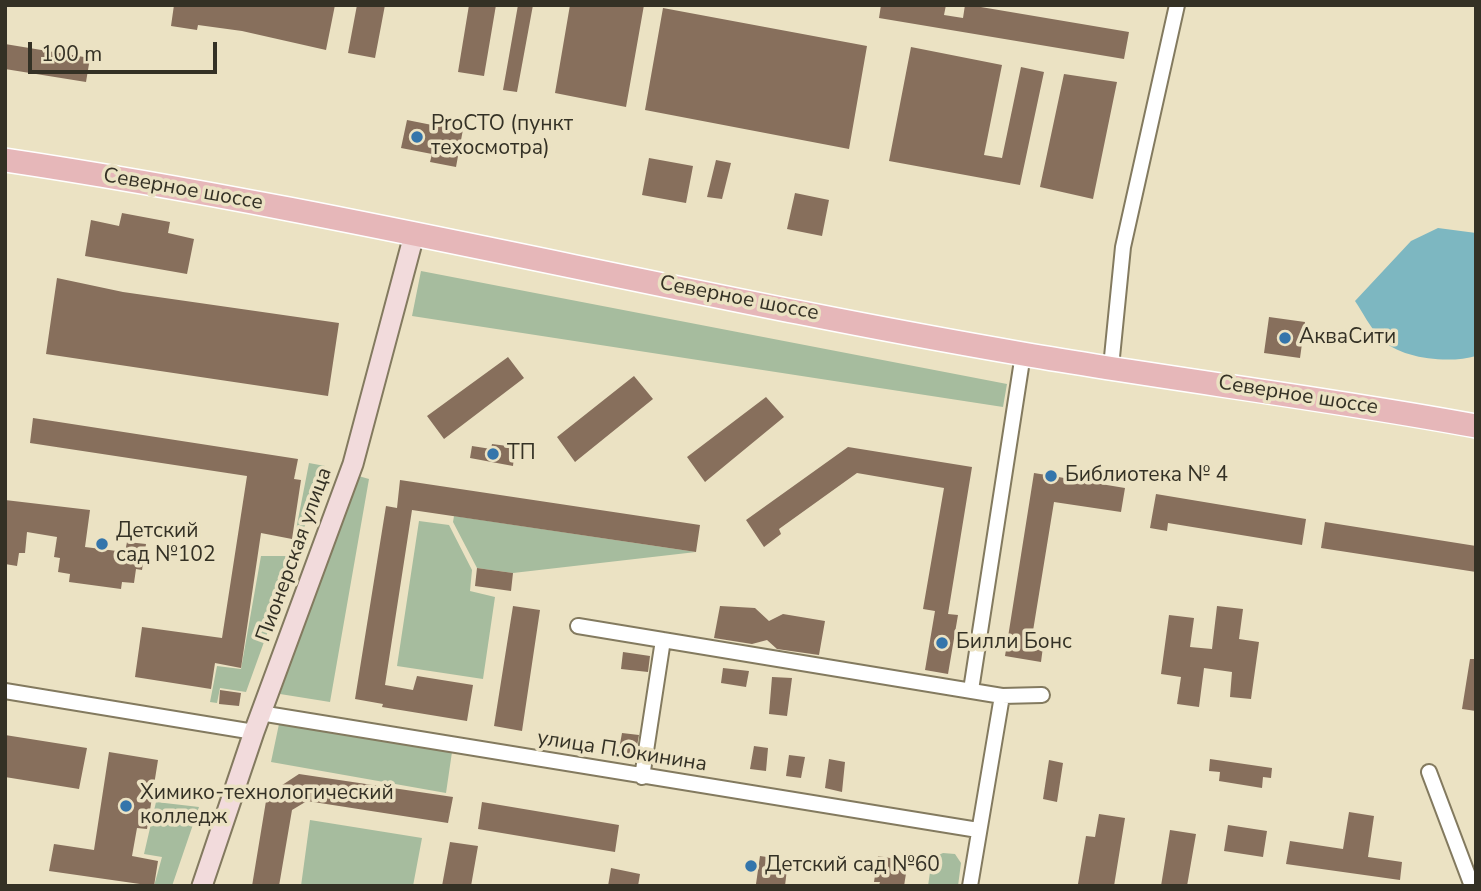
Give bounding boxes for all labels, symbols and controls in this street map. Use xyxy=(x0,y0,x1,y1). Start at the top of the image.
scale bar xyxy=(32,28,220,72)
text: 100 m xyxy=(41,40,102,68)
place label: ProСТО (пункт техосмотра) xyxy=(431,112,573,162)
marker: ProСТО (пункт техосмотра) xyxy=(409,129,425,145)
street label: Северное шоссе xyxy=(101,164,265,216)
street label: Северное шоссе xyxy=(657,271,821,327)
place label: АкваСити xyxy=(1299,325,1396,351)
marker: АкваСити xyxy=(1277,330,1293,346)
street label: Северное шоссе xyxy=(1216,371,1380,421)
place label: ТП xyxy=(507,441,536,467)
marker: ТП xyxy=(485,446,501,462)
place label: Библиотека № 4 xyxy=(1065,463,1228,489)
street label: Пионерская улица xyxy=(252,464,338,646)
marker: Библиотека № 4 xyxy=(1043,468,1059,484)
place label: Детский сад №102 xyxy=(116,519,216,569)
marker: Детский сад №102 xyxy=(94,536,110,552)
place label: Билли Бонс xyxy=(956,630,1072,656)
marker: Билли Бонс xyxy=(934,635,950,651)
street label: улица П.Окинина xyxy=(535,726,709,778)
place label: Химико-технологический колледж xyxy=(140,781,394,831)
marker: Химико-технологический колледж xyxy=(118,798,134,814)
place label: Детский сад №60 xyxy=(765,853,940,879)
marker: Детский сад №60 xyxy=(743,858,759,874)

